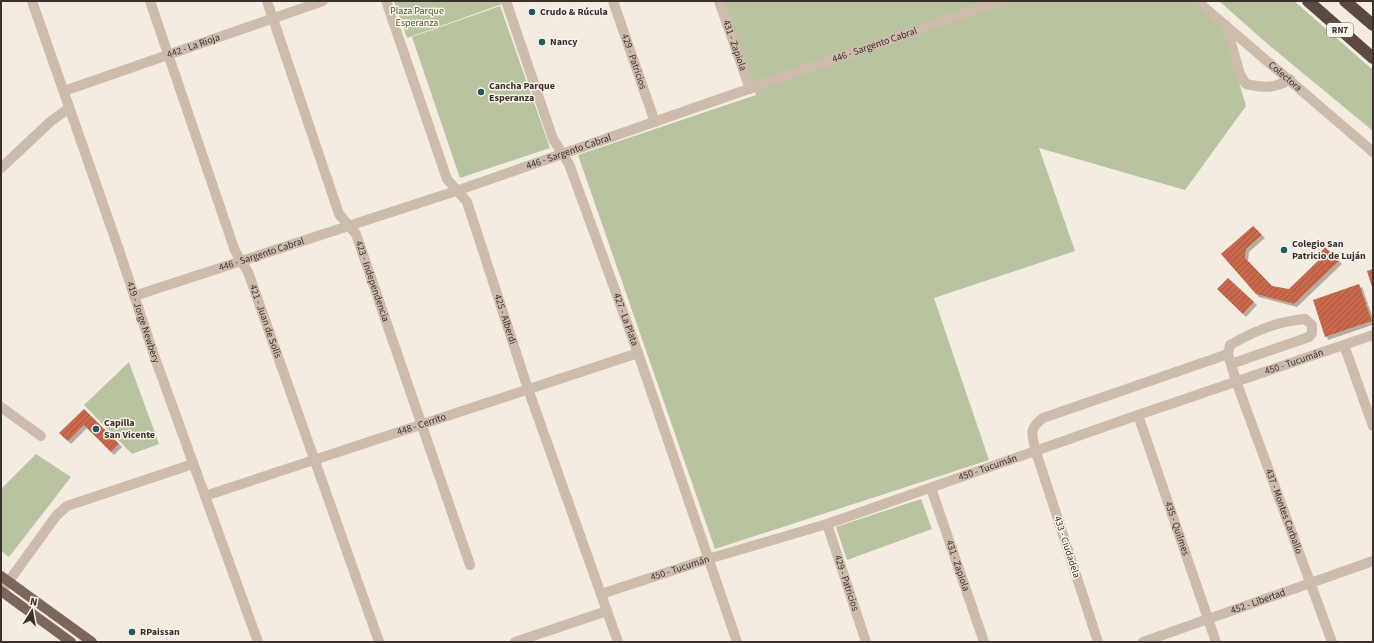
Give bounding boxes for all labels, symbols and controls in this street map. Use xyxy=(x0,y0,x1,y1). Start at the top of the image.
park label: Plaza Parque Esperanza xyxy=(390,4,444,30)
place label: Crudo & Rúcula xyxy=(540,5,608,19)
marker: Crudo & Rúcula xyxy=(527,7,537,17)
street label: 431 - Zapiola xyxy=(719,18,750,73)
road number: RN7 xyxy=(1327,23,1353,37)
street label: 446 - Sargento Cabral xyxy=(830,24,919,66)
street label: 442 - La Rioja xyxy=(165,30,222,62)
street label: 429 - Patricios xyxy=(618,32,650,91)
place label: Nancy xyxy=(550,35,578,49)
marker: Nancy xyxy=(537,37,547,47)
street label: Colectora xyxy=(1265,58,1305,95)
place label: Cancha Parque Esperanza xyxy=(489,79,555,105)
marker: Cancha Parque Esperanza xyxy=(476,87,486,97)
street label: 446 - Sargento Cabral xyxy=(524,130,613,173)
street label: 446 - Sargento Cabral xyxy=(217,234,306,275)
place label: Colegio San Patricio de Luján xyxy=(1292,237,1366,263)
street label: 423 - Independencia xyxy=(352,239,393,324)
marker: Colegio San Patricio de Luján xyxy=(1279,245,1289,255)
street label: 419 - Jorge Newbery xyxy=(123,280,163,365)
street label: 421 - Juan de Solís xyxy=(246,282,285,360)
street label: 427 - La Plata xyxy=(610,291,642,348)
street label: 425 - Alberdi xyxy=(491,292,520,346)
street label: 450 - Tucumán xyxy=(1263,345,1325,378)
street label: 448 - Cerrito xyxy=(395,410,448,439)
place label: Capilla San Vicente xyxy=(104,416,155,442)
marker: Capilla San Vicente xyxy=(91,424,101,434)
street label: 450 - Tucumán xyxy=(957,451,1019,484)
street label: 437 - Montes Carballo xyxy=(1262,467,1306,556)
street label: 435 - Quilmes xyxy=(1161,499,1193,558)
street label: 433 - Ciudadela xyxy=(1050,514,1084,580)
street label: 431 - Zapiola xyxy=(942,538,973,593)
street label: 450 - Tucumán xyxy=(649,552,711,584)
street label: 429 - Patricios xyxy=(831,553,862,613)
street label: 452 - Libertad xyxy=(1229,585,1287,618)
north arrow xyxy=(12,591,52,631)
text: N xyxy=(29,594,39,610)
place label: RPaissan xyxy=(140,625,180,639)
marker: RPaissan xyxy=(127,627,137,637)

